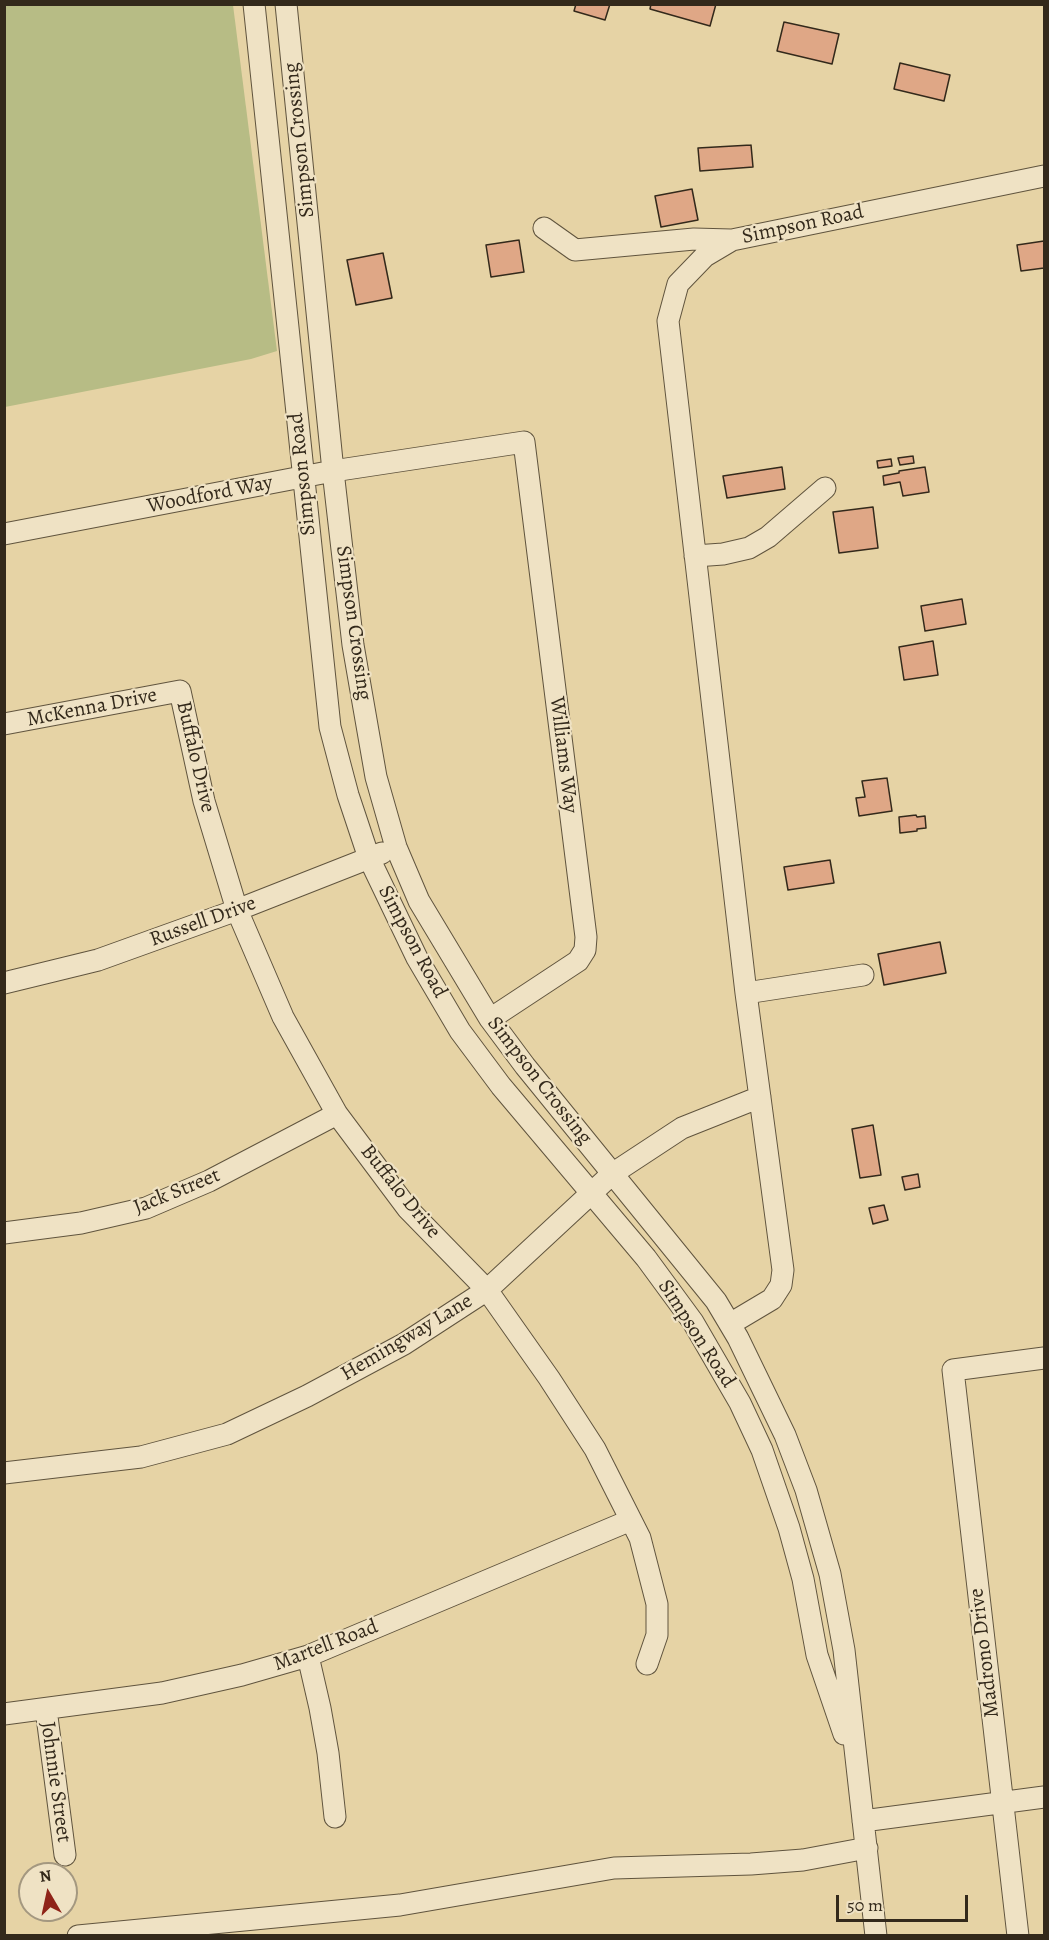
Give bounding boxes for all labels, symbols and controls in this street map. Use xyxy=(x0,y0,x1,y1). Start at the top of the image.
street label: Simpson Crossing xyxy=(279,61,321,219)
street label: Simpson Road xyxy=(740,200,866,250)
street label: Simpson Road xyxy=(284,411,322,537)
street label: Woodford Way xyxy=(145,471,275,519)
street label: Simpson Crossing xyxy=(330,544,376,702)
street label: McKenna Drive xyxy=(25,683,159,733)
street label: Williams Way xyxy=(543,695,583,815)
street label: Buffalo Drive xyxy=(170,699,220,815)
street label: Simpson Road xyxy=(372,881,452,1003)
street label: Russell Drive xyxy=(146,891,260,953)
street label: Simpson Crossing xyxy=(481,1012,597,1150)
street label: Buffalo Drive xyxy=(354,1140,446,1244)
street label: Jack Street xyxy=(130,1163,224,1221)
street label: Simpson Road xyxy=(652,1275,740,1393)
street label: Hemingway Lane xyxy=(337,1289,477,1387)
street label: Madrono Drive xyxy=(965,1587,1005,1719)
street label: Martell Road xyxy=(270,1615,382,1677)
street label: Johnnie Street xyxy=(34,1720,76,1844)
north arrow xyxy=(18,1862,78,1922)
text: N xyxy=(38,1864,53,1888)
scale bar xyxy=(839,1883,971,1921)
text: 50 m xyxy=(847,1893,883,1917)

